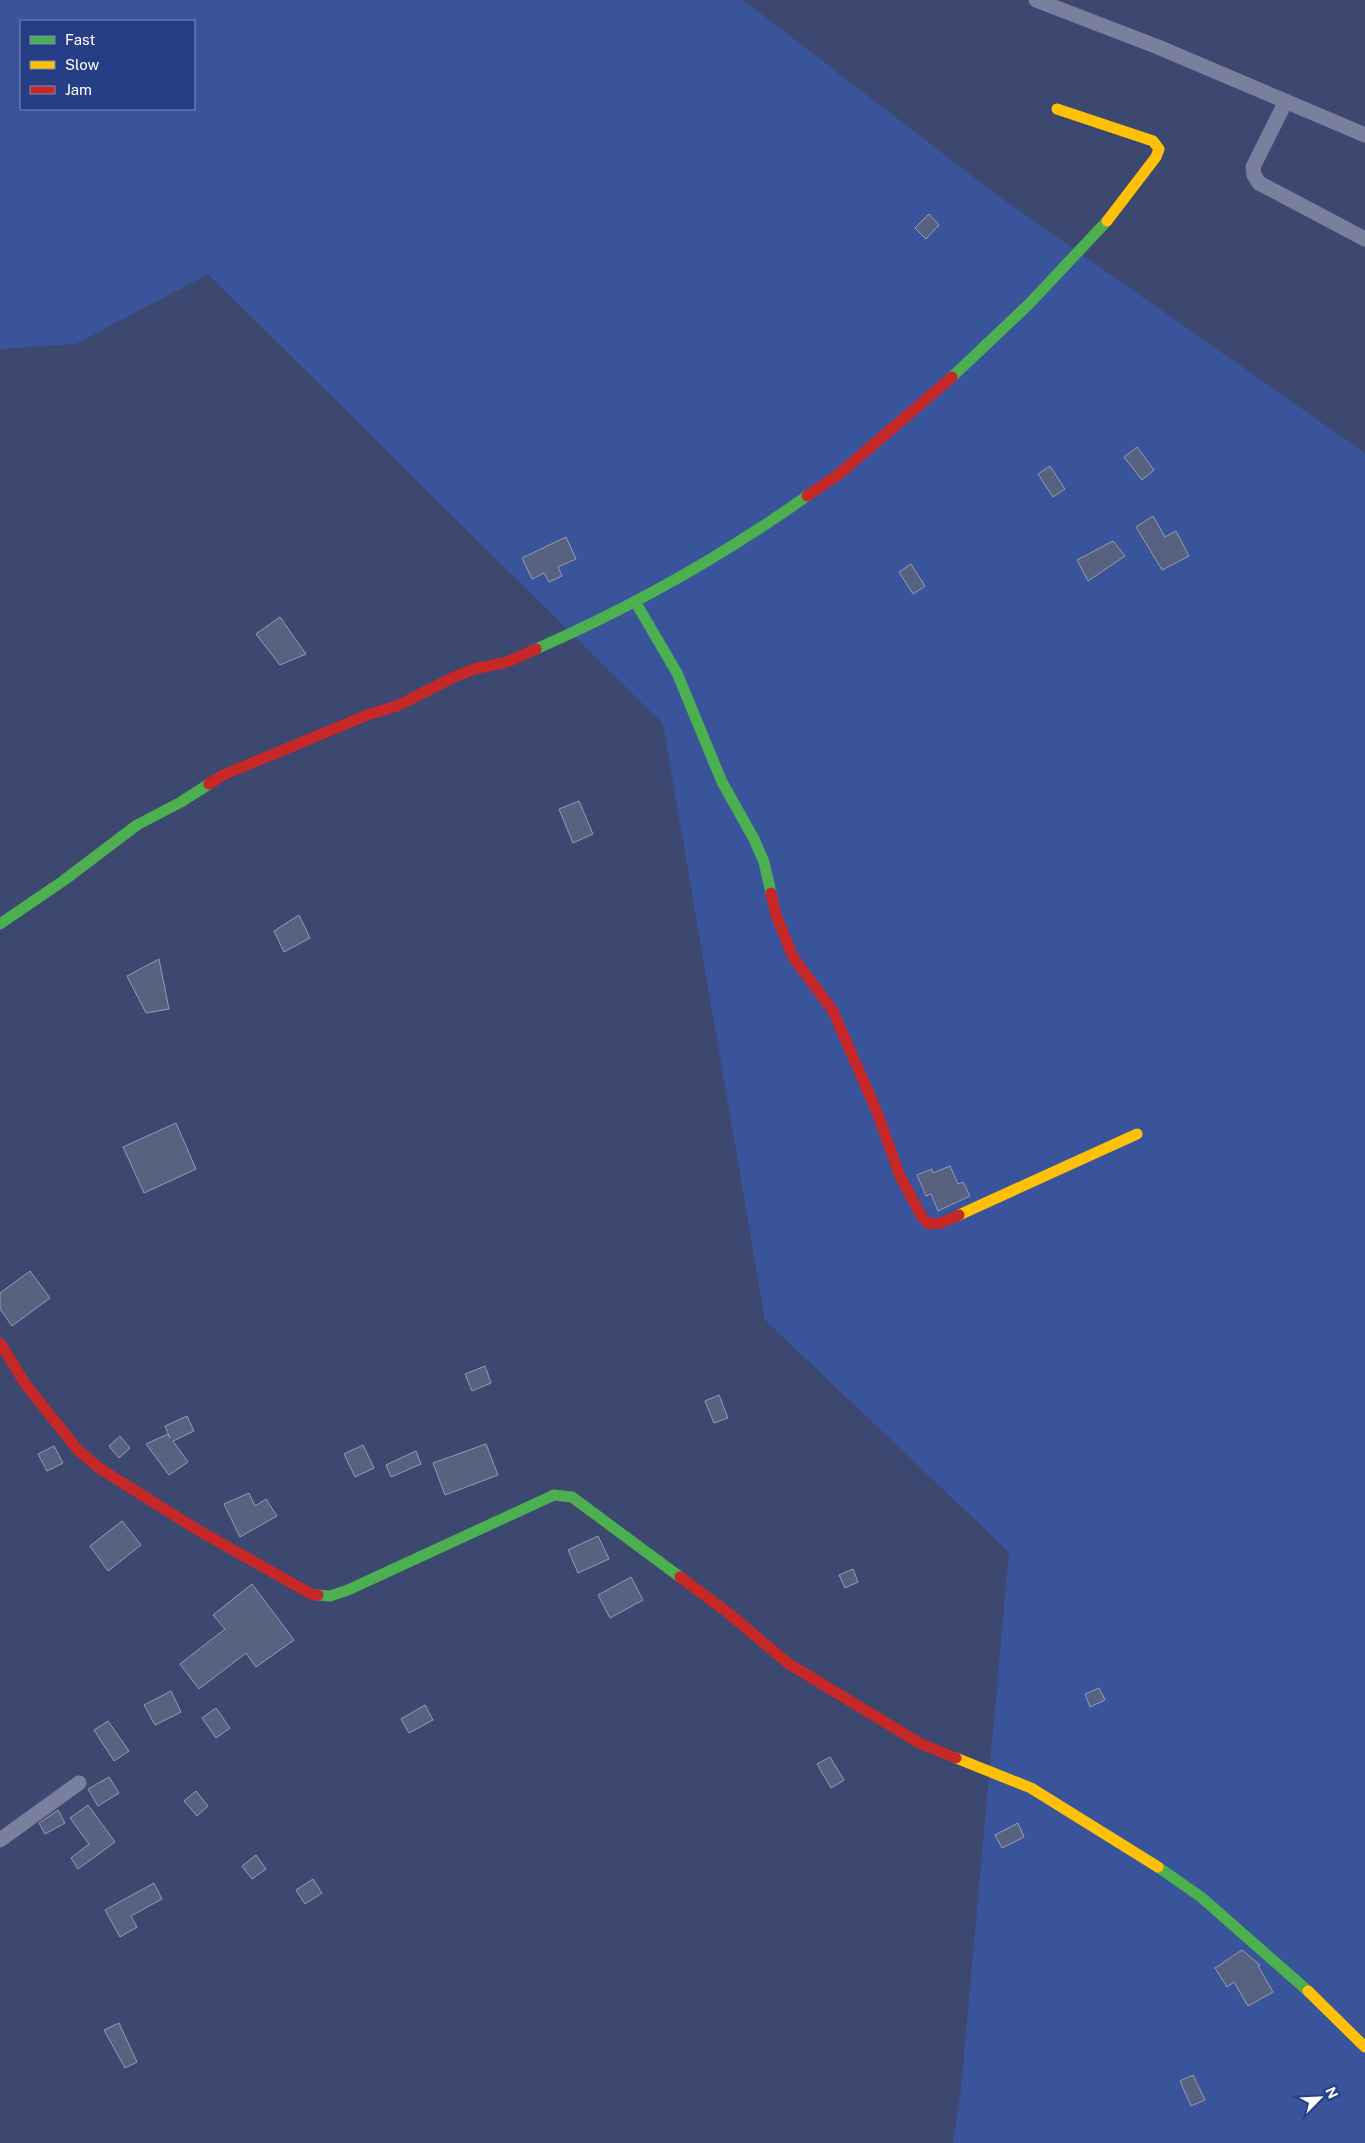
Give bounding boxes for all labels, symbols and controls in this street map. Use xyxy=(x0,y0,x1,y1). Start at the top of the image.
legend xyxy=(20,20,195,110)
text: Fast xyxy=(65,31,95,48)
text: Slow xyxy=(65,56,100,73)
text: Jam xyxy=(65,81,92,98)
north arrow xyxy=(1295,2073,1345,2123)
text: N xyxy=(1322,2084,1341,2101)

